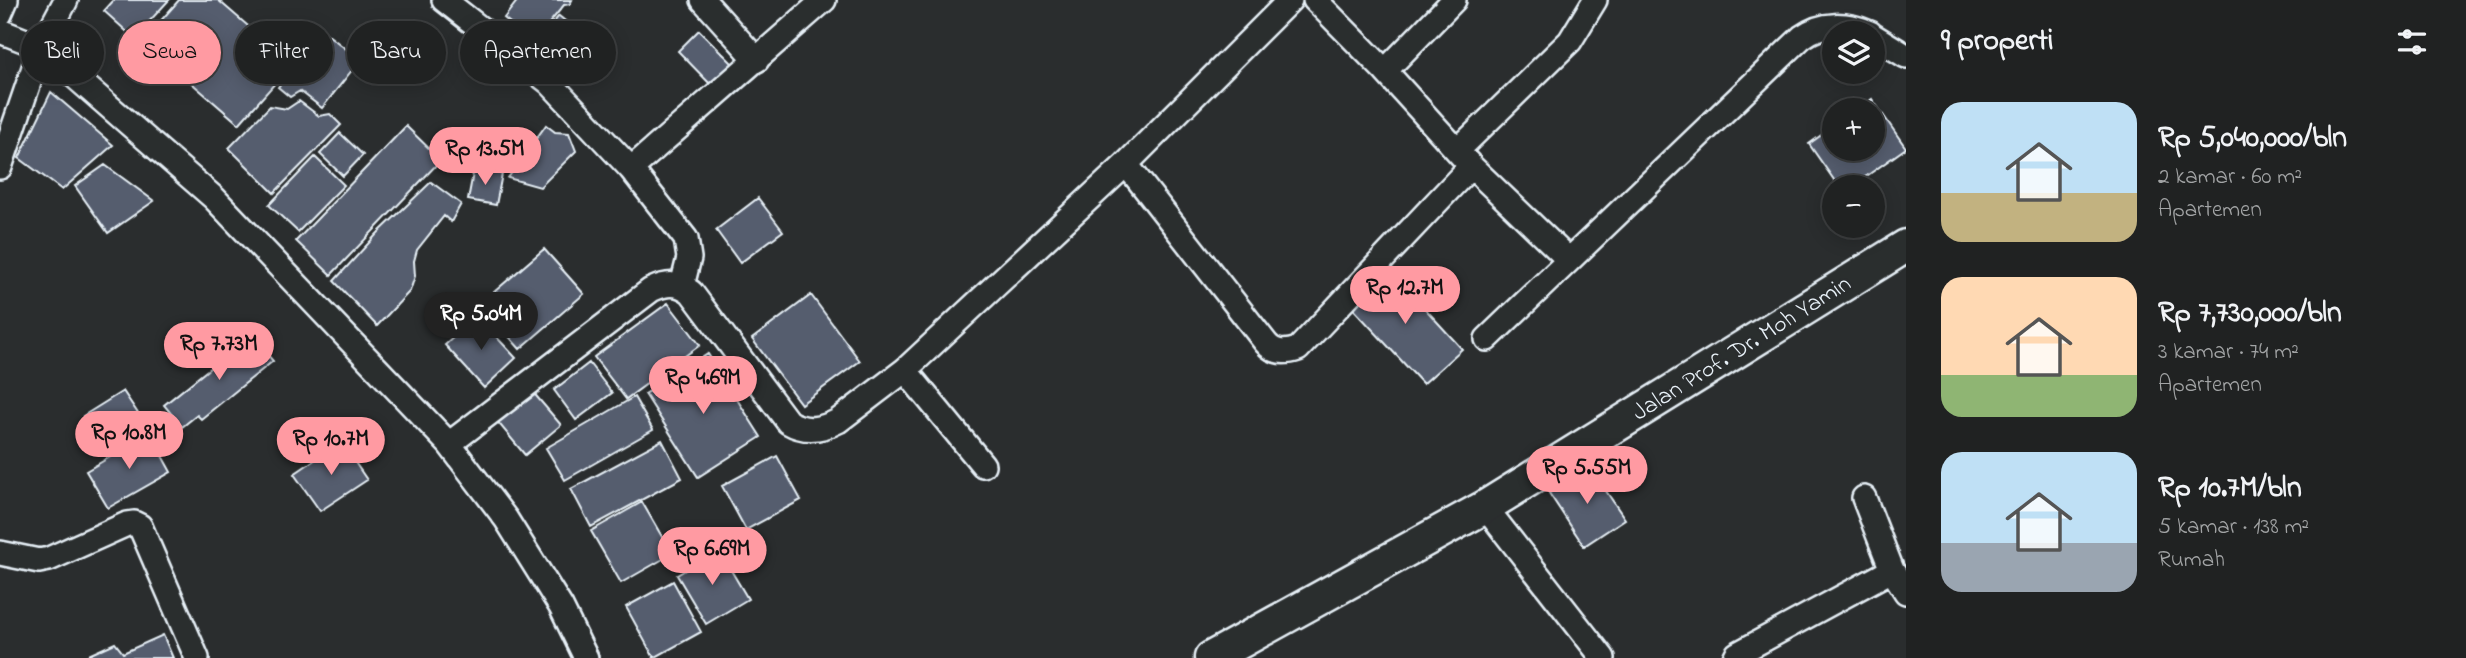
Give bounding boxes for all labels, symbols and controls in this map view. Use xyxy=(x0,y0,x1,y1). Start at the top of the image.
text: 9 properti xyxy=(1941,20,2053,64)
chip: Beli xyxy=(21,21,104,84)
chip: Sewa xyxy=(118,21,221,84)
chip: Filter xyxy=(235,21,333,84)
chip: Baru xyxy=(347,21,446,84)
chip: Apartemen xyxy=(460,21,616,84)
map controls xyxy=(1822,21,1885,238)
button: layers xyxy=(1822,21,1885,84)
icon: filters xyxy=(2393,23,2431,61)
button: + xyxy=(1822,98,1885,161)
text: Rp 5,040,000/bln xyxy=(2158,117,2347,161)
pin: Rp 13.5M xyxy=(413,128,557,187)
icon: home xyxy=(1997,130,2081,214)
text: Rp 13.5M xyxy=(445,133,525,166)
text: 2 kamar · 60 m² xyxy=(2158,161,2302,194)
button: − xyxy=(1822,175,1885,238)
text: Apartemen xyxy=(2158,194,2262,227)
pin: Rp 12.7M xyxy=(1333,266,1477,326)
street label: Jalan Prof. Dr. Moh Yamin xyxy=(1626,267,1859,431)
text: Rp 12.7M xyxy=(1366,272,1444,305)
pin: Rp 5.04M xyxy=(409,292,553,352)
text: Rp 7,730,000/bln xyxy=(2158,292,2342,336)
text: Rp 5.04M xyxy=(440,298,522,331)
icon: home xyxy=(1997,305,2081,389)
pin: Rp 7.73M xyxy=(147,322,291,382)
text: Rp 7.73M xyxy=(180,328,258,361)
text: 3 kamar · 74 m² xyxy=(2158,336,2299,369)
pin: Rp 4.69M xyxy=(631,356,775,416)
text: Rp 4.69M xyxy=(665,362,741,395)
text: Apartemen xyxy=(2158,369,2262,402)
pin: Rp 10.8M xyxy=(57,412,201,471)
text: Rp 10.8M xyxy=(91,417,167,450)
pin: Rp 10.7M xyxy=(259,418,403,477)
text: Rp 10.7M xyxy=(293,423,369,456)
pin: Rp 5.55M xyxy=(1515,447,1659,506)
text: Rp 5.55M xyxy=(1542,452,1632,485)
text: Rp 10.7M/bln xyxy=(2158,467,2302,511)
icon: home xyxy=(1997,480,2081,564)
text: 5 kamar · 138 m² xyxy=(2158,511,2309,544)
pin: Rp 6.69M xyxy=(640,528,784,587)
text: Rp 6.69M xyxy=(674,533,750,566)
text: Rumah xyxy=(2158,544,2225,577)

